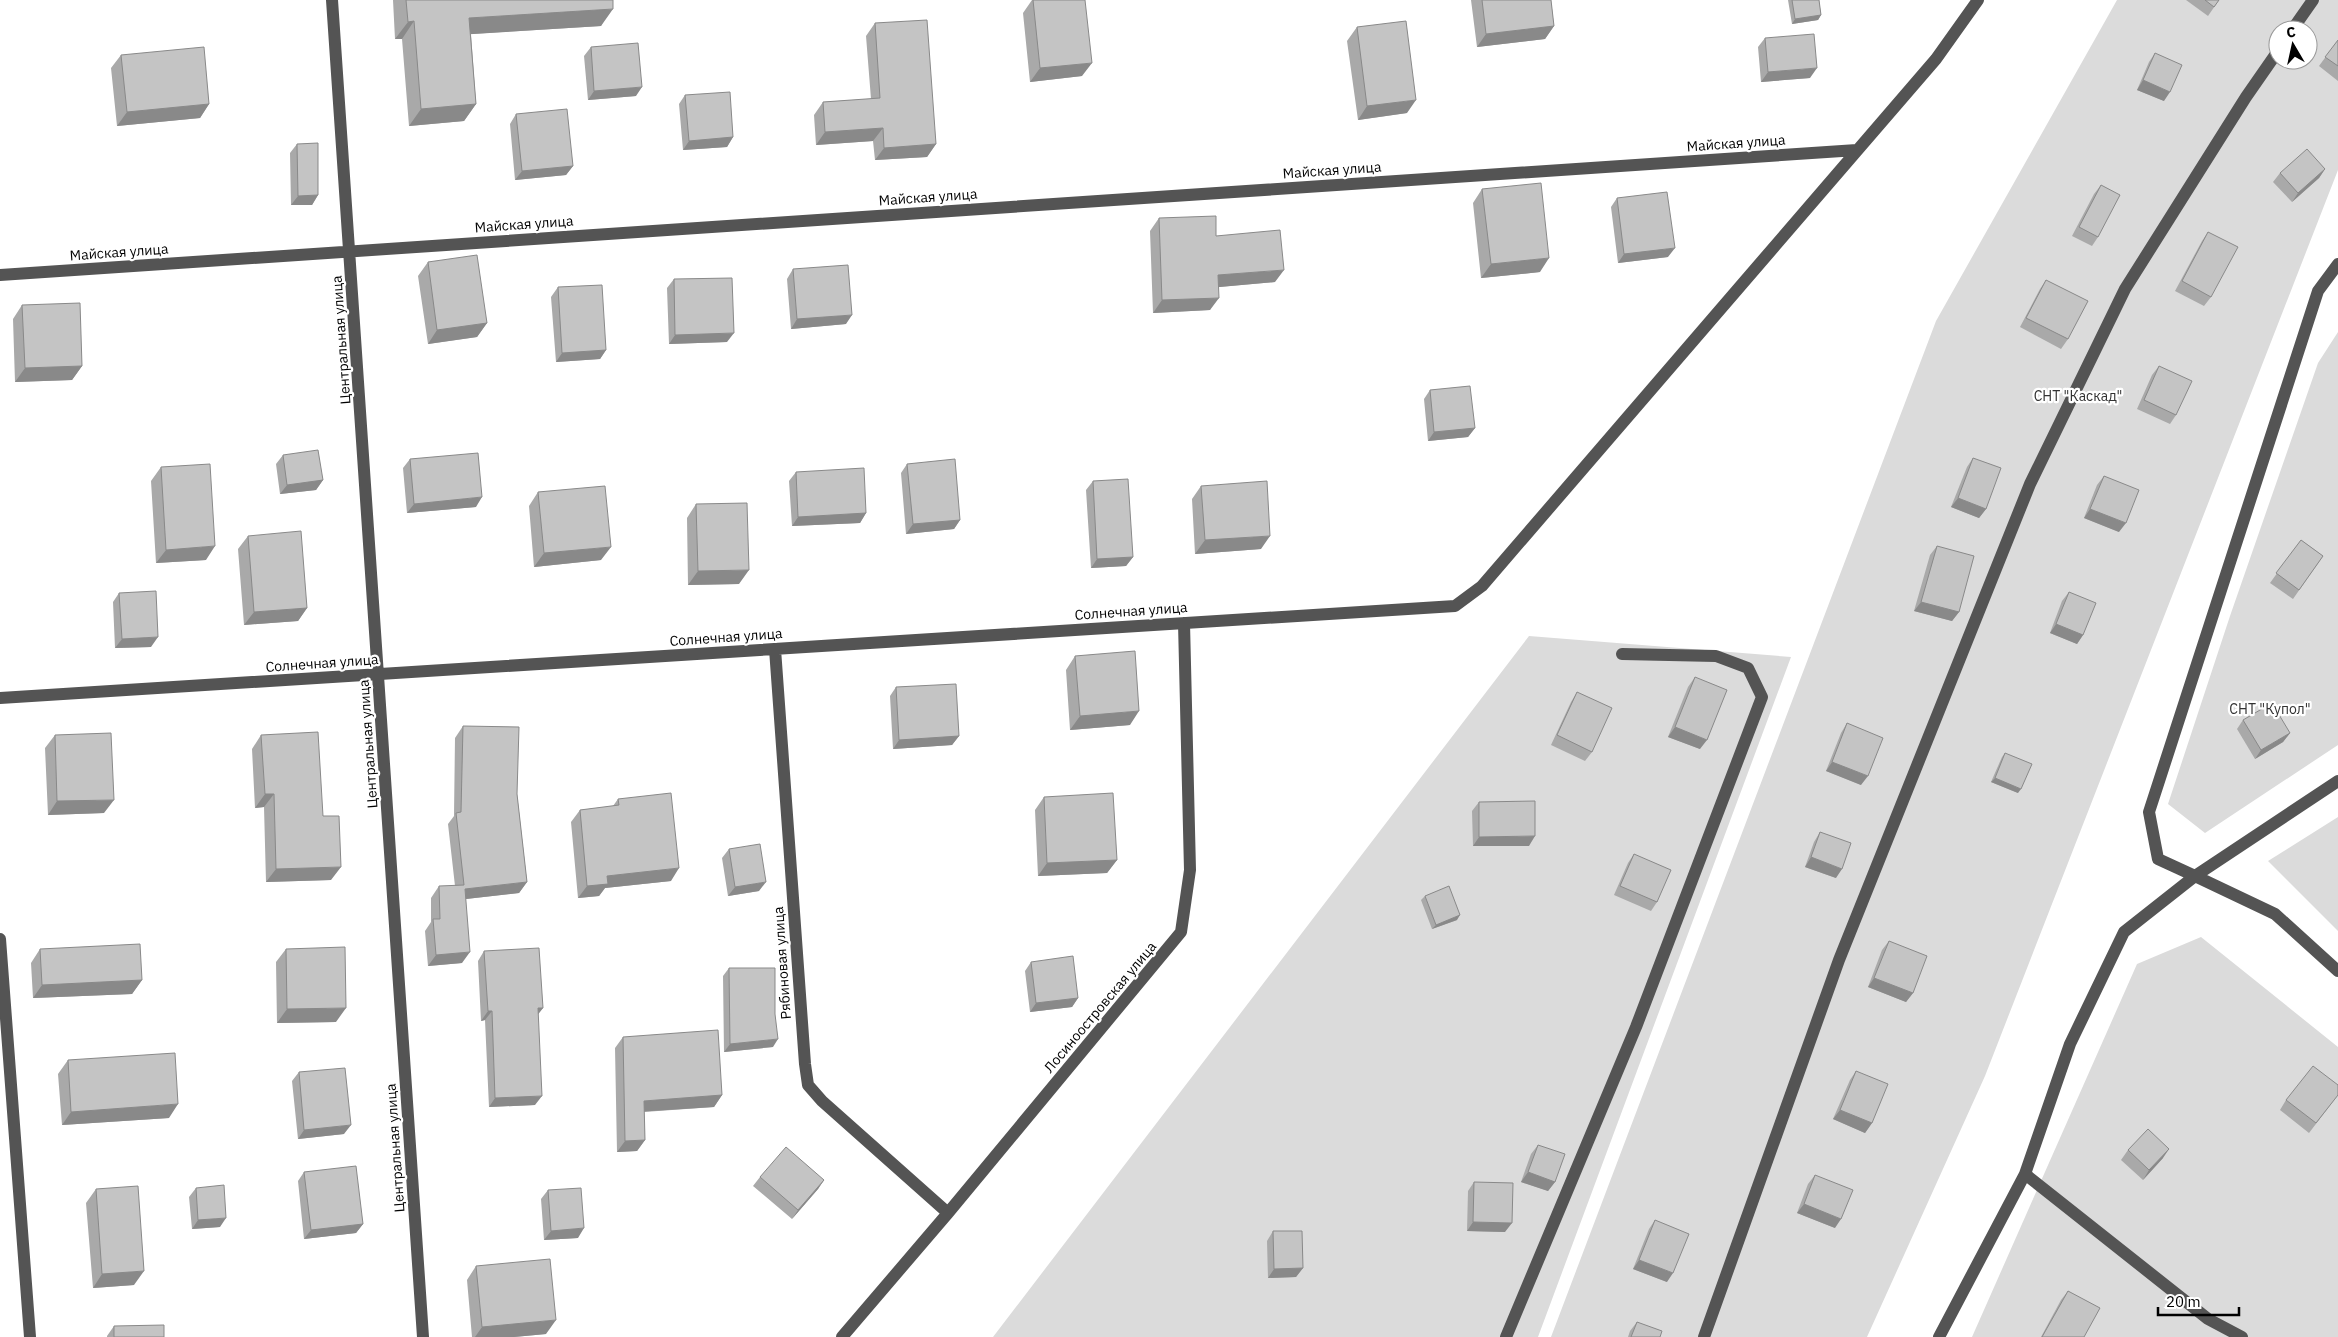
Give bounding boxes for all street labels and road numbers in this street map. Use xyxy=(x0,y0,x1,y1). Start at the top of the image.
street label: Майская улица xyxy=(1686,131,1786,155)
street label: Майская улица xyxy=(1282,158,1382,182)
street label: Майская улица xyxy=(878,185,978,209)
street label: Майская улица xyxy=(474,212,574,236)
street label: Майская улица xyxy=(69,240,169,264)
street label: Центральная улица xyxy=(327,275,354,405)
street label: Солнечная улица xyxy=(1074,598,1189,624)
street label: Солнечная улица xyxy=(669,624,784,650)
street label: Солнечная улица xyxy=(265,650,380,676)
street label: Центральная улица xyxy=(354,679,381,809)
street label: Рябиновая улица xyxy=(769,906,795,1020)
street label: Лосиноостровская улица xyxy=(1040,937,1160,1076)
street label: Центральная улица xyxy=(381,1083,408,1213)

